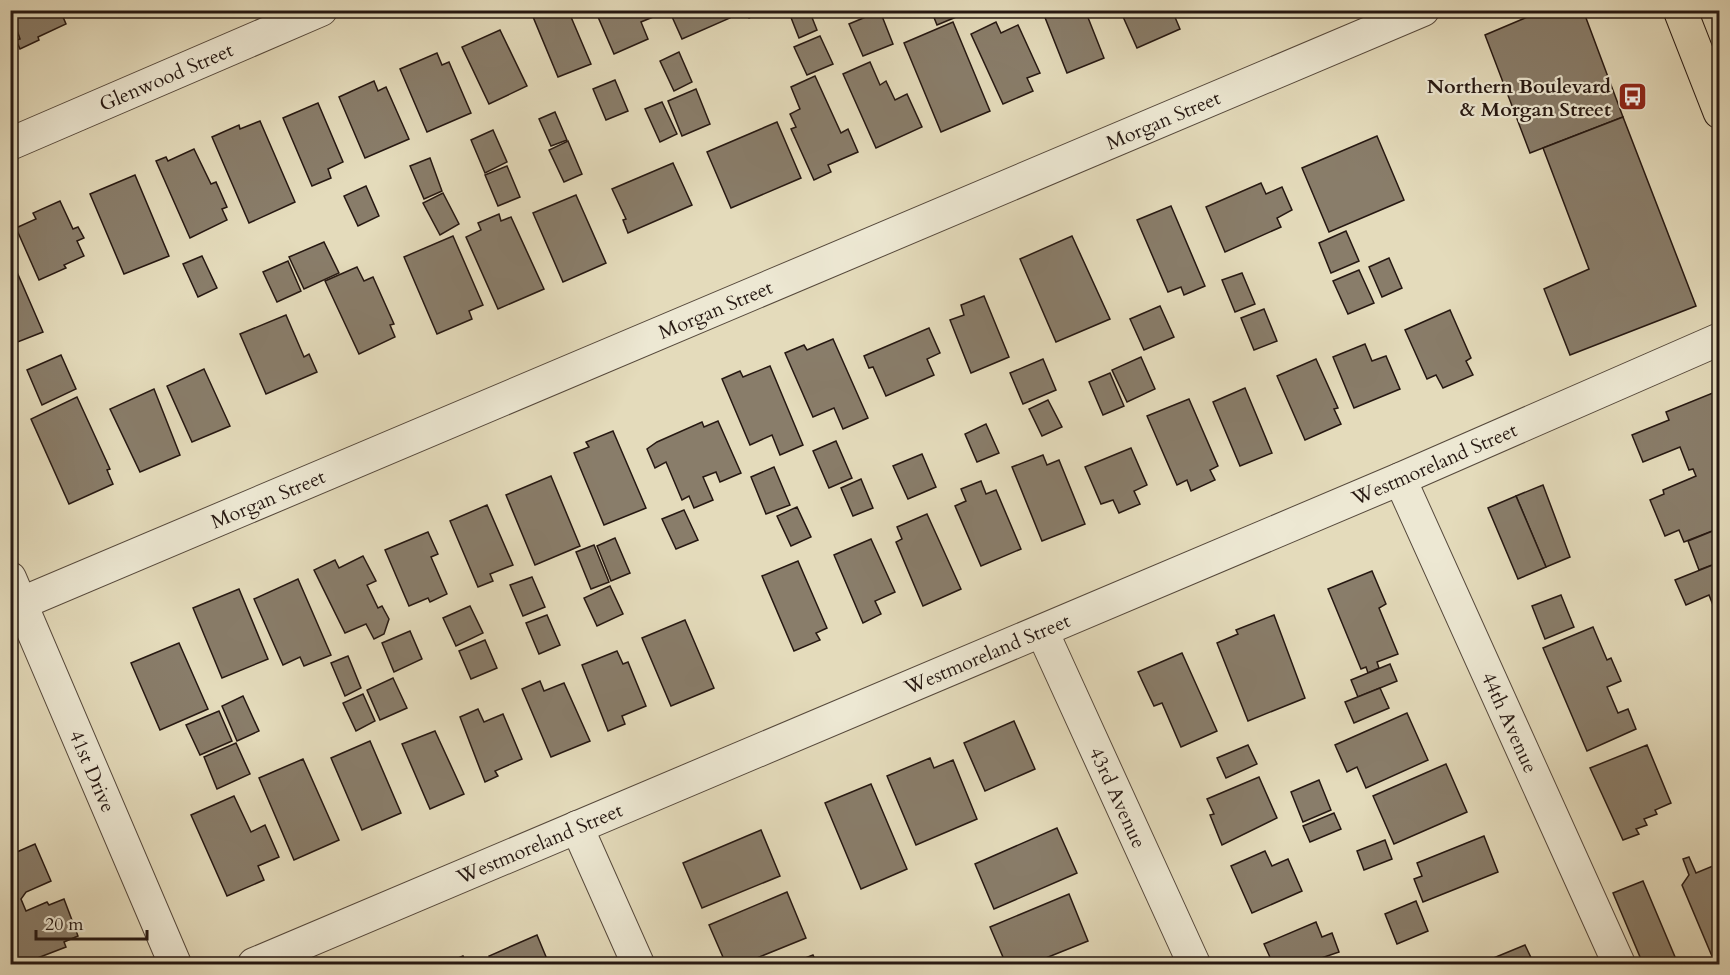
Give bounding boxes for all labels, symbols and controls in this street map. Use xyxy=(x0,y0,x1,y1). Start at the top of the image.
street label: Glenwood Street xyxy=(95,36,238,117)
place label: Northern Boulevard & Morgan Street xyxy=(1427,73,1612,123)
bus stop icon: Northern Boulevard & Morgan Street xyxy=(1616,81,1648,113)
street label: Morgan Street xyxy=(1102,84,1225,156)
street label: Morgan Street xyxy=(654,273,777,346)
street label: Westmoreland Street xyxy=(1347,416,1522,512)
street label: Morgan Street xyxy=(207,462,330,535)
street label: Westmoreland Street xyxy=(899,606,1075,701)
street label: 44th Avenue xyxy=(1475,668,1544,777)
street label: 41st Drive xyxy=(63,726,122,817)
street label: 43rd Avenue xyxy=(1083,742,1153,853)
street label: Westmoreland Street xyxy=(451,796,627,891)
scale bar xyxy=(36,903,147,941)
text: 20 m xyxy=(45,912,84,937)

